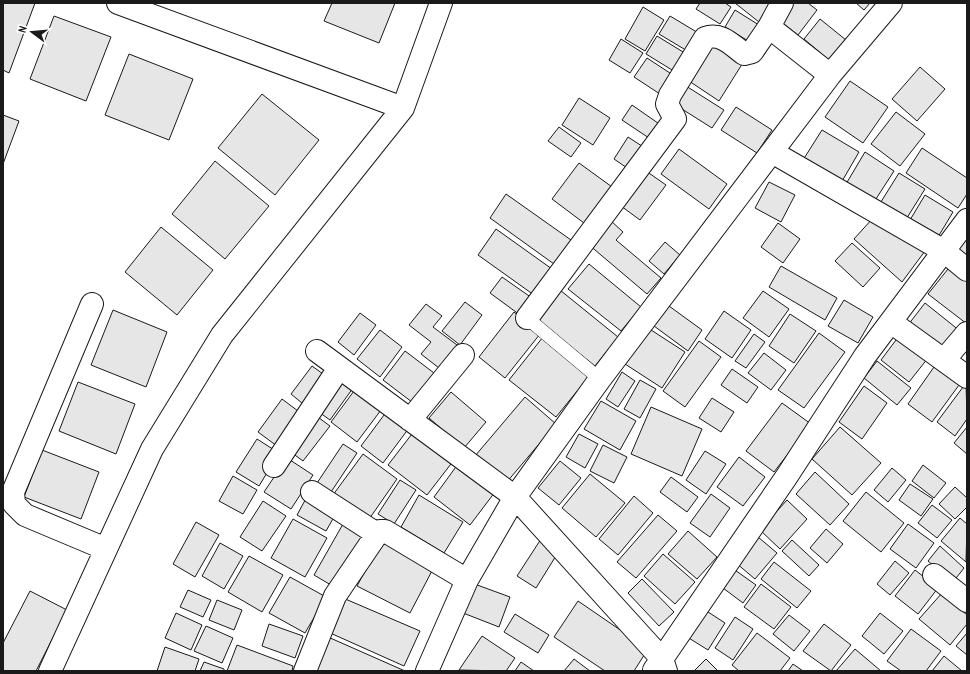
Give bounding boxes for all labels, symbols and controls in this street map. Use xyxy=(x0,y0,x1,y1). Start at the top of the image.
north arrow xyxy=(12,12,52,52)
text: N xyxy=(15,24,30,34)

